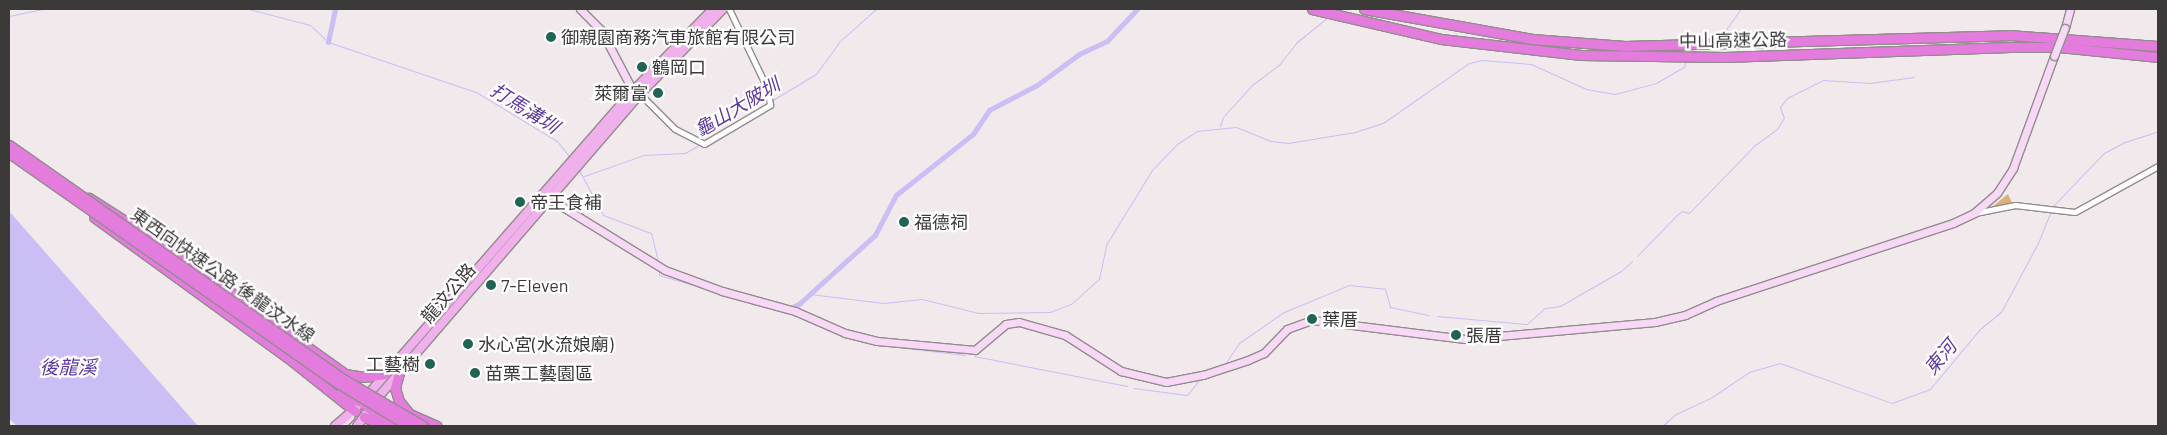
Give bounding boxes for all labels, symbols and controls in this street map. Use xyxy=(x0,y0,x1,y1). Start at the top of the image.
place label: 御親園商務汽車旅館有限公司 xyxy=(561,26,795,48)
street label: 中山高速公路 xyxy=(1679,28,1787,52)
marker: 御親園商務汽車旅館有限公司 xyxy=(545,31,557,43)
place label: 鶴岡口 xyxy=(652,56,706,78)
marker: 鶴岡口 xyxy=(636,61,648,73)
water label: 龜山大陂圳 xyxy=(690,73,784,141)
water label: 打馬溝圳 xyxy=(487,78,563,138)
place label: 萊爾富 xyxy=(594,82,648,104)
marker: 萊爾富 xyxy=(652,87,664,99)
place label: 帝王食補 xyxy=(530,191,602,213)
marker: 帝王食補 xyxy=(514,196,526,208)
street label: 東西向快速公路 後龍汶水線 xyxy=(127,203,319,347)
place label: 福德祠 xyxy=(914,211,968,233)
marker: 福德祠 xyxy=(898,216,910,228)
street label: 龍汶公路 xyxy=(416,259,480,327)
place label: 7-Eleven xyxy=(501,274,569,296)
marker: 7-Eleven xyxy=(485,279,497,291)
place label: 葉厝 xyxy=(1322,308,1358,330)
marker: 葉厝 xyxy=(1306,313,1318,325)
place label: 張厝 xyxy=(1466,324,1502,346)
marker: 張厝 xyxy=(1450,329,1462,341)
place label: 水心宮(水流娘廟) xyxy=(478,333,613,355)
water label: 東河 xyxy=(1919,335,1961,379)
marker: 水心宮(水流娘廟) xyxy=(462,338,474,350)
place label: 工藝樹 xyxy=(366,353,420,375)
water label: 後龍溪 xyxy=(40,356,96,378)
marker: 工藝樹 xyxy=(424,358,436,370)
place label: 苗栗工藝園區 xyxy=(485,362,593,384)
marker: 苗栗工藝園區 xyxy=(469,367,481,379)

